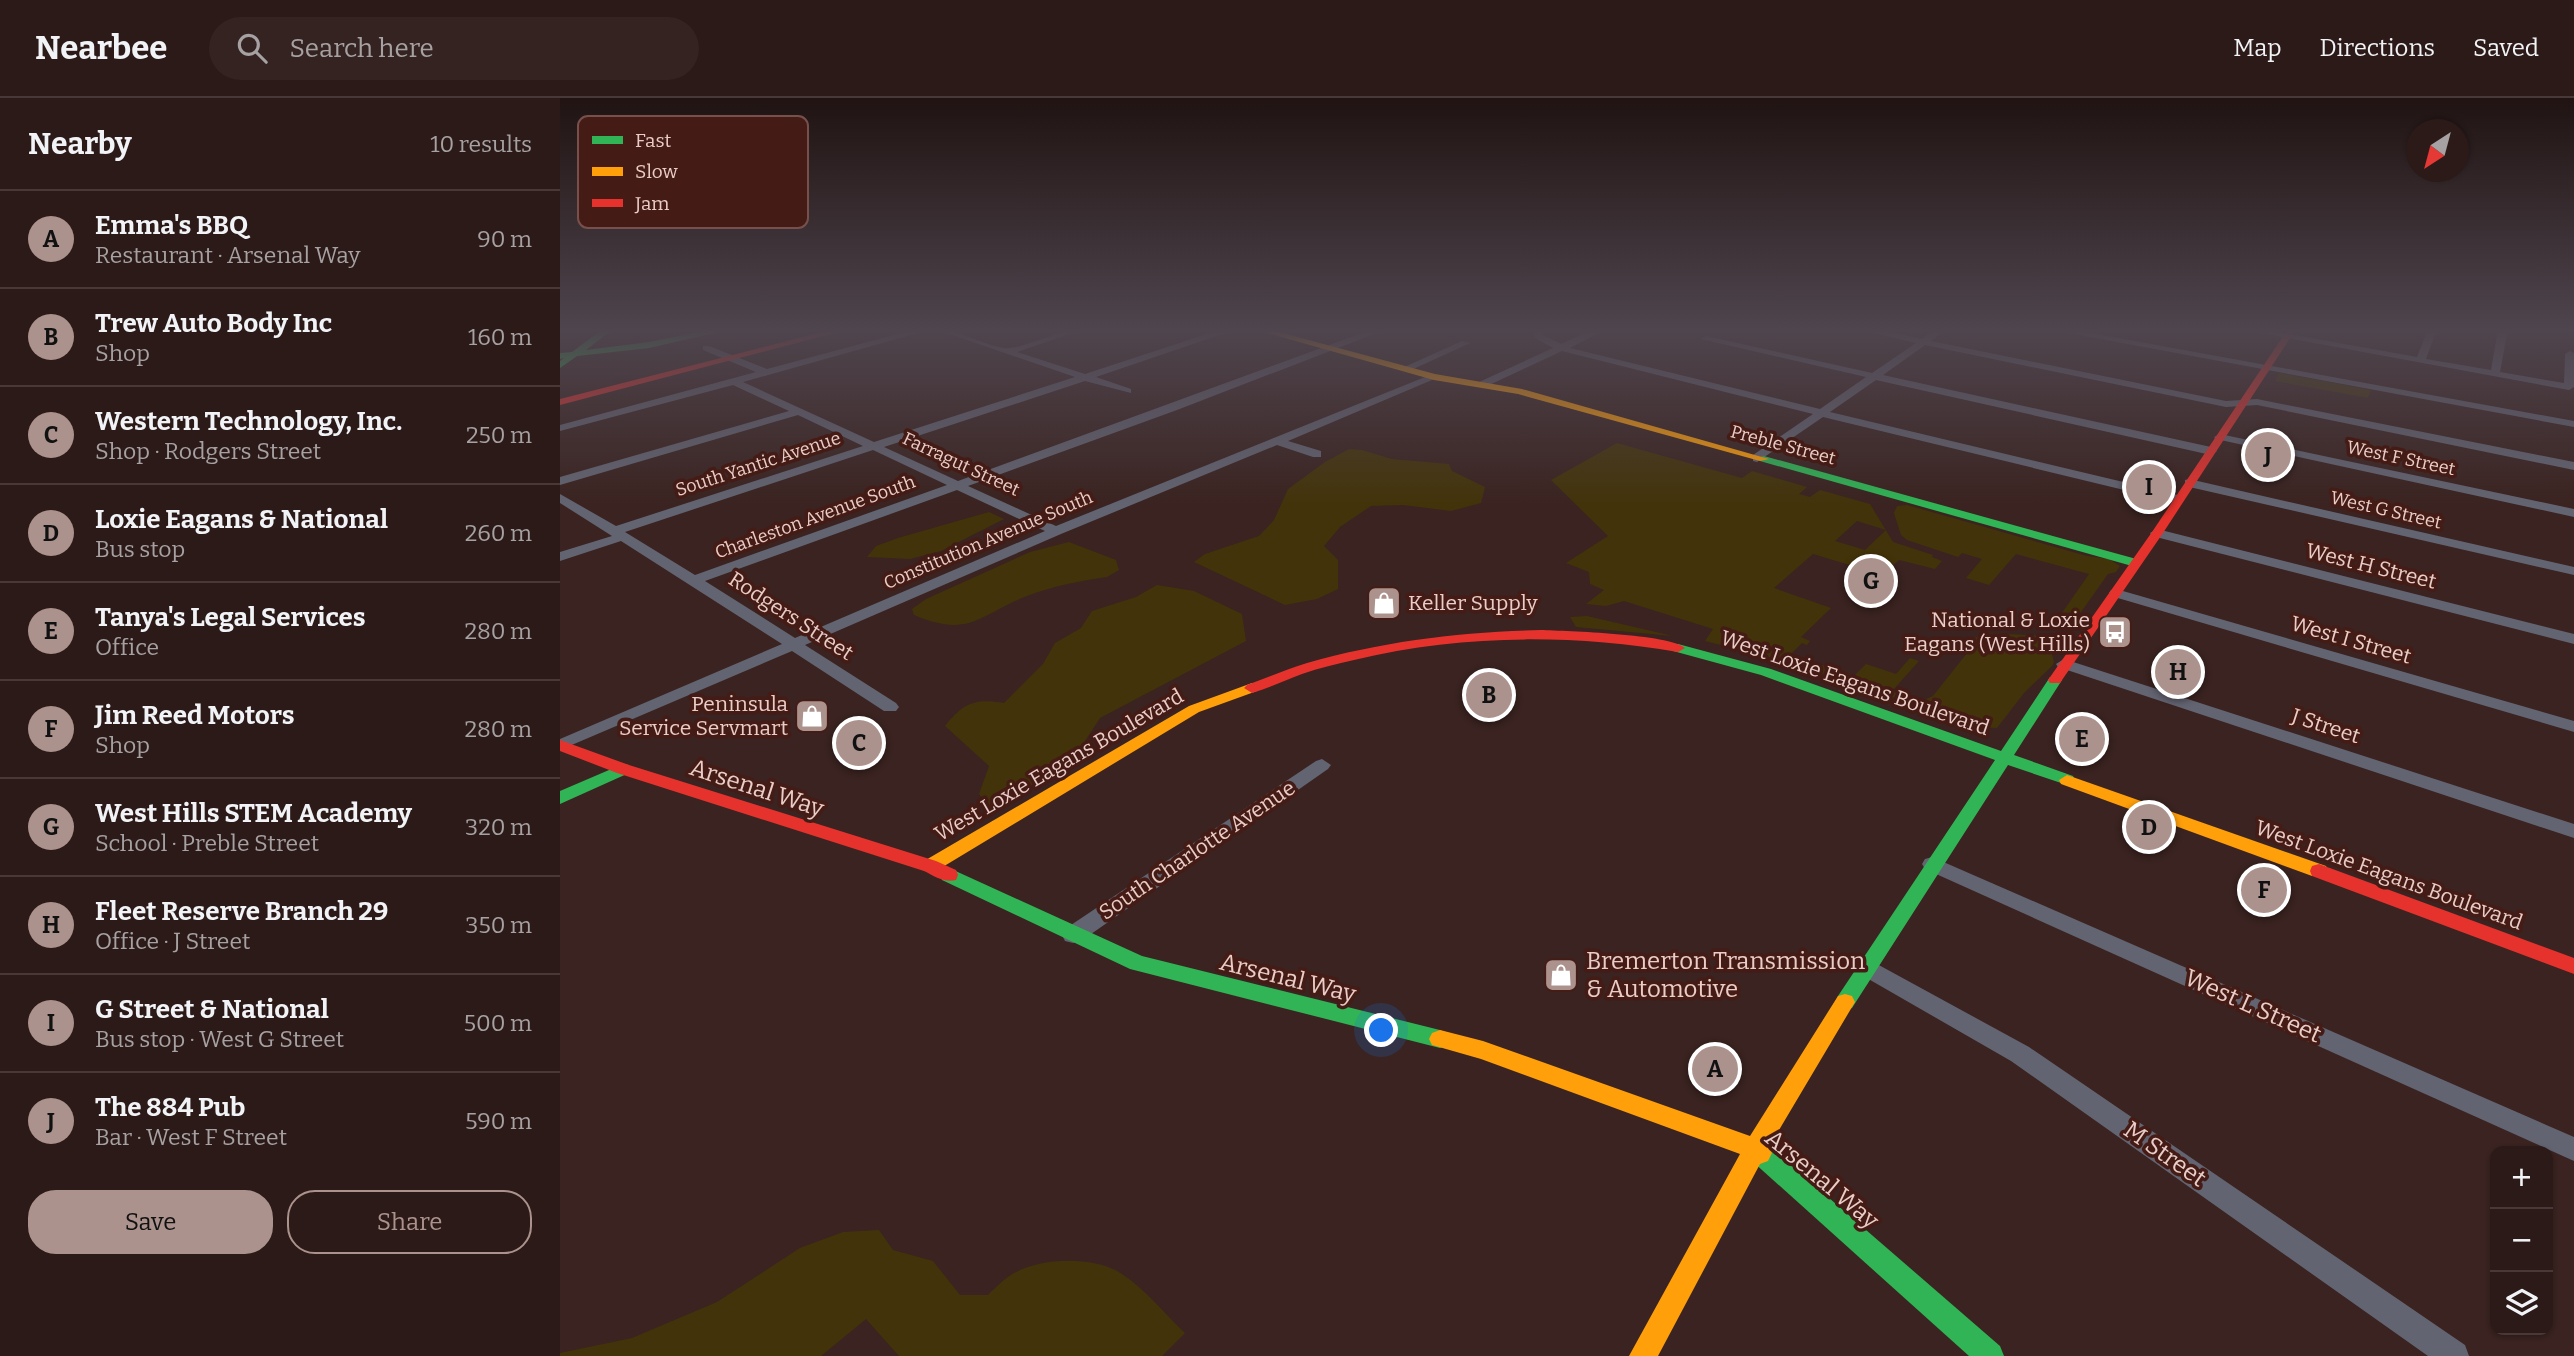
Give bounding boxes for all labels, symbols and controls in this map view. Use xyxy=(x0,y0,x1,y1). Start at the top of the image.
search box xyxy=(209,17,699,80)
text: Nearbee xyxy=(35,28,167,68)
icon: search xyxy=(233,29,271,67)
text: Search here xyxy=(289,33,434,64)
text: Map xyxy=(2233,34,2282,62)
text: Directions xyxy=(2320,34,2435,62)
text: Saved xyxy=(2473,34,2539,62)
legend xyxy=(578,116,808,228)
north arrow xyxy=(2406,119,2469,182)
text: Nearby xyxy=(28,126,132,162)
text: Fast xyxy=(635,129,672,152)
text: 10 results xyxy=(430,130,532,158)
text: Slow xyxy=(635,160,678,183)
text: Jam xyxy=(634,192,669,215)
text: Emma's BBQ xyxy=(95,210,248,241)
text: A xyxy=(43,225,59,253)
text: 90 m xyxy=(477,225,532,253)
text: Restaurant · Arsenal Way xyxy=(95,241,360,269)
text: Trew Auto Body Inc xyxy=(95,308,332,339)
text: B xyxy=(44,323,58,351)
text: 160 m xyxy=(468,323,532,351)
text: Shop xyxy=(95,339,150,367)
text: Western Technology, Inc. xyxy=(95,406,402,437)
street label: Preble Street xyxy=(1728,420,1838,470)
text: C xyxy=(44,421,58,449)
text: 250 m xyxy=(466,421,532,449)
street label: South Yantic Avenue xyxy=(673,427,843,501)
street label: Farragut Street xyxy=(899,427,1023,501)
pin: J xyxy=(2245,429,2291,481)
street label: West F Street xyxy=(2345,436,2458,480)
text: Shop · Rodgers Street xyxy=(95,437,321,465)
pin: I xyxy=(2126,461,2172,513)
street label: Charleston Avenue South xyxy=(712,470,918,564)
street label: Constitution Avenue South xyxy=(880,486,1096,594)
street label: West G Street xyxy=(2328,487,2444,534)
text: Loxie Eagans & National xyxy=(95,504,388,535)
text: D xyxy=(43,519,59,547)
text: 260 m xyxy=(465,519,532,547)
text: Bus stop xyxy=(95,535,185,563)
street label: West H Street xyxy=(2303,537,2439,595)
pin: G xyxy=(1848,555,1894,607)
street label: Rodgers Street xyxy=(724,566,859,666)
shop icon: Keller Supply xyxy=(1365,584,1403,622)
place label: Keller Supply xyxy=(1408,590,1539,616)
text: Tanya's Legal Services xyxy=(95,602,366,633)
place label: National & Loxie Eagans (West Hills) xyxy=(1904,607,2090,657)
street label: West I Street xyxy=(2288,610,2415,670)
bus stop icon: National & Loxie Eagans (West Hills) xyxy=(2096,613,2134,651)
text: E xyxy=(44,617,58,645)
text: 280 m xyxy=(464,617,532,645)
street label: West Loxie Eagans Boulevard xyxy=(1717,625,1993,741)
text: Office xyxy=(95,633,159,661)
pin: H xyxy=(2155,646,2201,698)
pin: B xyxy=(1466,669,1512,721)
street label: West Loxie Eagans Boulevard xyxy=(930,683,1188,847)
place label: Peninsula Service Servmart xyxy=(619,691,789,741)
shop icon: Peninsula Service Servmart xyxy=(793,697,831,735)
text: Jim Reed Motors xyxy=(95,700,295,731)
street label: J Street xyxy=(2288,702,2364,749)
pin: E xyxy=(2059,713,2105,765)
text: F xyxy=(45,715,57,743)
text: 280 m xyxy=(464,715,532,743)
pin: C xyxy=(836,717,882,769)
text: Shop xyxy=(95,731,150,759)
street label: Arsenal Way xyxy=(687,753,828,823)
street label: South Charlotte Avenue xyxy=(1094,775,1300,925)
text: West Hills STEM Academy xyxy=(95,798,412,829)
pin: D xyxy=(2126,801,2172,853)
text: G xyxy=(43,813,59,841)
text: 320 m xyxy=(465,813,532,841)
street label: West Loxie Eagans Boulevard xyxy=(2252,814,2526,936)
text: School · Preble Street xyxy=(95,829,319,857)
pin: F xyxy=(2241,864,2287,916)
text: Fleet Reserve Branch 29 xyxy=(95,896,388,927)
text: H xyxy=(42,911,60,939)
text: 350 m xyxy=(465,911,532,939)
text: Office · J Street xyxy=(95,927,250,955)
place label: Bremerton Transmission & Automotive xyxy=(1586,947,1865,1003)
street label: Arsenal Way xyxy=(1217,948,1359,1008)
shop icon: Bremerton Transmission & Automotive xyxy=(1542,956,1580,994)
street label: West L Street xyxy=(2180,963,2326,1049)
text: G Street & National xyxy=(95,994,329,1025)
text: I xyxy=(47,1009,55,1037)
text: 500 m xyxy=(464,1009,532,1037)
your location xyxy=(1364,1013,1398,1047)
text: Bus stop · West G Street xyxy=(95,1025,344,1053)
pin: A xyxy=(1692,1043,1738,1095)
text: The 884 Pub xyxy=(95,1092,245,1123)
text: J xyxy=(47,1107,55,1135)
text: 590 m xyxy=(465,1107,532,1135)
street label: M Street xyxy=(2118,1116,2212,1193)
text: Bar · West F Street xyxy=(95,1123,287,1151)
street label: Arsenal Way xyxy=(1760,1124,1885,1235)
map controls xyxy=(2490,1146,2553,1335)
button: + xyxy=(2490,1146,2553,1209)
button: Save xyxy=(28,1190,273,1254)
button: Share xyxy=(287,1190,532,1254)
button: − xyxy=(2490,1209,2553,1272)
button: layers xyxy=(2490,1272,2553,1335)

